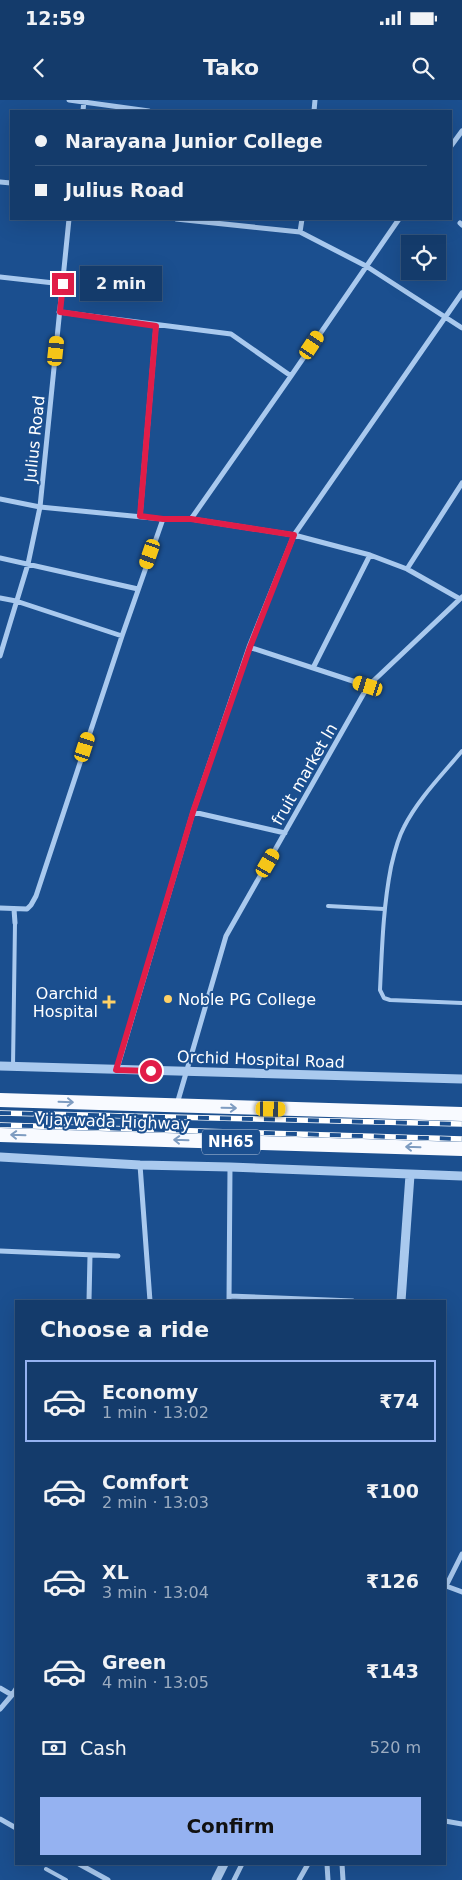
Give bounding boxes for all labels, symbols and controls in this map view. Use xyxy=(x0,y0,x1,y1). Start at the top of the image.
text: 12:59 xyxy=(25,7,85,29)
icon: back xyxy=(25,54,53,82)
icon: search xyxy=(409,54,437,82)
text: Tako xyxy=(203,55,259,80)
text: Narayana Junior College xyxy=(65,130,323,152)
text: Julius Road xyxy=(65,179,184,201)
map controls xyxy=(401,235,446,280)
button: locate xyxy=(401,235,446,280)
callout: 2 min xyxy=(80,266,163,302)
route end xyxy=(52,273,74,295)
text: 2 min xyxy=(96,274,146,293)
car xyxy=(297,328,326,362)
car xyxy=(46,335,65,367)
street label: Julius Road xyxy=(20,395,49,485)
car xyxy=(138,537,161,571)
car xyxy=(351,674,384,698)
street label: fruit market ln xyxy=(268,720,341,829)
car xyxy=(73,730,96,764)
car xyxy=(254,846,281,880)
place label: Oarchid Hospital xyxy=(33,984,98,1021)
place label: Noble PG College xyxy=(178,990,316,1009)
marker: Noble PG College xyxy=(162,993,174,1005)
marker: Oarchid Hospital xyxy=(102,995,116,1009)
street label: Orchid Hospital Road xyxy=(177,1047,345,1072)
route start xyxy=(140,1060,162,1082)
one-way arrow xyxy=(58,1097,74,1107)
car xyxy=(255,1101,286,1117)
one-way arrow xyxy=(220,1103,236,1113)
street label: Vijaywada Highway xyxy=(34,1109,190,1134)
road number: NH65 xyxy=(202,1130,260,1154)
one-way arrow xyxy=(11,1131,27,1140)
one-way arrow xyxy=(173,1136,189,1145)
one-way arrow xyxy=(406,1143,422,1152)
text: Choose a ride xyxy=(40,1317,209,1342)
icon: car xyxy=(42,1379,87,1424)
text: Economy xyxy=(102,1381,198,1403)
text: ₹74 xyxy=(379,1390,419,1412)
text: 1 min · 13:02 xyxy=(102,1403,209,1422)
icon: car xyxy=(42,1469,87,1514)
text: Comfort xyxy=(102,1471,189,1493)
text: ₹100 xyxy=(366,1480,419,1502)
text: 2 min · 13:03 xyxy=(102,1493,209,1512)
icon: car xyxy=(42,1559,87,1604)
text: XL xyxy=(102,1561,129,1583)
text: ₹126 xyxy=(366,1570,419,1592)
text: 3 min · 13:04 xyxy=(102,1583,209,1602)
icon: car xyxy=(42,1649,87,1694)
text: Green xyxy=(102,1651,166,1673)
text: ₹143 xyxy=(366,1660,419,1682)
text: 4 min · 13:05 xyxy=(102,1673,209,1692)
icon: cash xyxy=(40,1734,68,1762)
text: Cash xyxy=(80,1737,127,1759)
text: 520 m xyxy=(370,1738,421,1757)
button: Confirm xyxy=(40,1797,421,1855)

